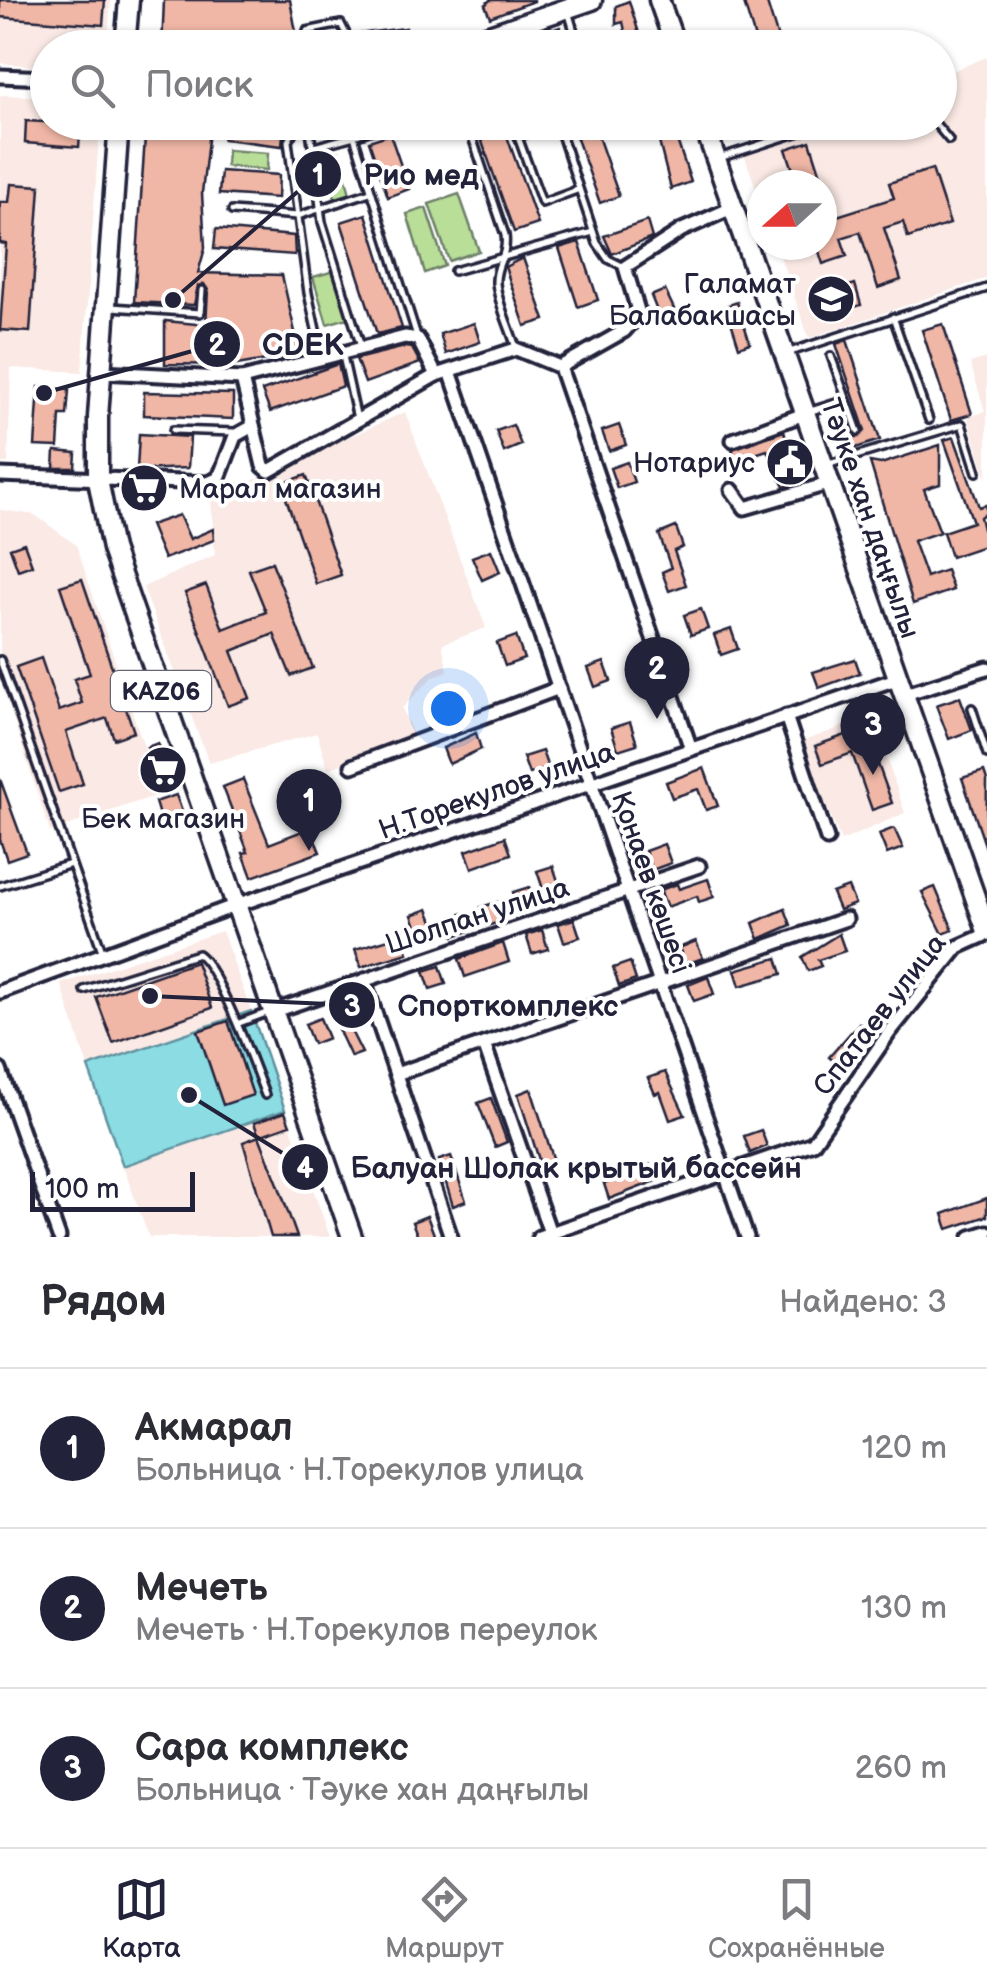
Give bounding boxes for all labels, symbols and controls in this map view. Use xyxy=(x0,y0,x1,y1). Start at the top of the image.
search box xyxy=(30,30,957,140)
icon: search xyxy=(65,58,120,113)
text: Поиск xyxy=(145,63,253,108)
callout: Рио мед xyxy=(293,144,498,204)
text: 1 xyxy=(312,158,324,194)
text: Рио мед xyxy=(363,158,479,194)
north arrow xyxy=(747,170,837,260)
place label: Галамат Балабакшасы xyxy=(609,268,796,333)
school or university icon: Галамат Балабакшасы xyxy=(805,273,857,325)
callout: CDEK xyxy=(192,314,364,374)
text: 2 xyxy=(208,328,226,364)
text: CDEK xyxy=(262,328,344,364)
street label: Тәуке хан даңғылы xyxy=(813,394,926,643)
public building icon: Нотариус xyxy=(764,436,816,488)
place label: Нотариус xyxy=(633,447,755,480)
supermarket icon: Марал магазин xyxy=(118,462,170,514)
place label: Марал магазин xyxy=(179,473,382,506)
pin: 2 xyxy=(624,636,690,719)
road number: KАZ06 xyxy=(111,671,211,711)
your location xyxy=(423,683,474,734)
pin: 3 xyxy=(840,692,906,775)
street label: Н.Торекулов улица xyxy=(375,736,619,847)
supermarket icon: Бек магазин xyxy=(137,744,189,796)
pin: 1 xyxy=(276,768,342,851)
street label: Қонаев көшесі xyxy=(604,787,697,978)
place label: Бек магазин xyxy=(81,803,245,836)
street label: Шолпан улица xyxy=(382,871,574,962)
street label: Спатаев улица xyxy=(807,927,954,1102)
callout: Спорткомплекс xyxy=(327,975,638,1035)
text: 3 xyxy=(343,989,361,1025)
text: Спорткомплекс xyxy=(398,989,618,1025)
callout: Балуан Шолак крытый бассейн xyxy=(280,1137,822,1197)
text: 4 xyxy=(296,1151,314,1187)
text: Балуан Шолак крытый бассейн xyxy=(350,1151,802,1187)
scale bar xyxy=(30,1167,195,1212)
text: 100 m xyxy=(45,1173,119,1206)
text: Рядом xyxy=(40,1277,167,1328)
text: Найдено: 3 xyxy=(779,1283,947,1322)
text: Акмарал xyxy=(135,1406,293,1451)
text: 1 xyxy=(66,1429,79,1468)
text: 120 m xyxy=(862,1429,947,1468)
text: Больница · Н.Торекулов улица xyxy=(135,1451,584,1490)
text: Мечеть xyxy=(135,1566,268,1611)
text: 2 xyxy=(63,1589,82,1628)
text: 130 m xyxy=(861,1589,947,1628)
text: Мечеть · Н.Торекулов переулок xyxy=(135,1611,598,1650)
text: Сара комплекс xyxy=(135,1726,409,1771)
text: 3 xyxy=(63,1749,82,1788)
text: 260 m xyxy=(855,1749,947,1788)
text: Больница · Тәуке хан даңғылы xyxy=(135,1771,589,1810)
tab: Карта xyxy=(102,1872,181,1965)
tab: Маршрут xyxy=(385,1872,504,1965)
tab: Сохранённые xyxy=(708,1872,885,1965)

